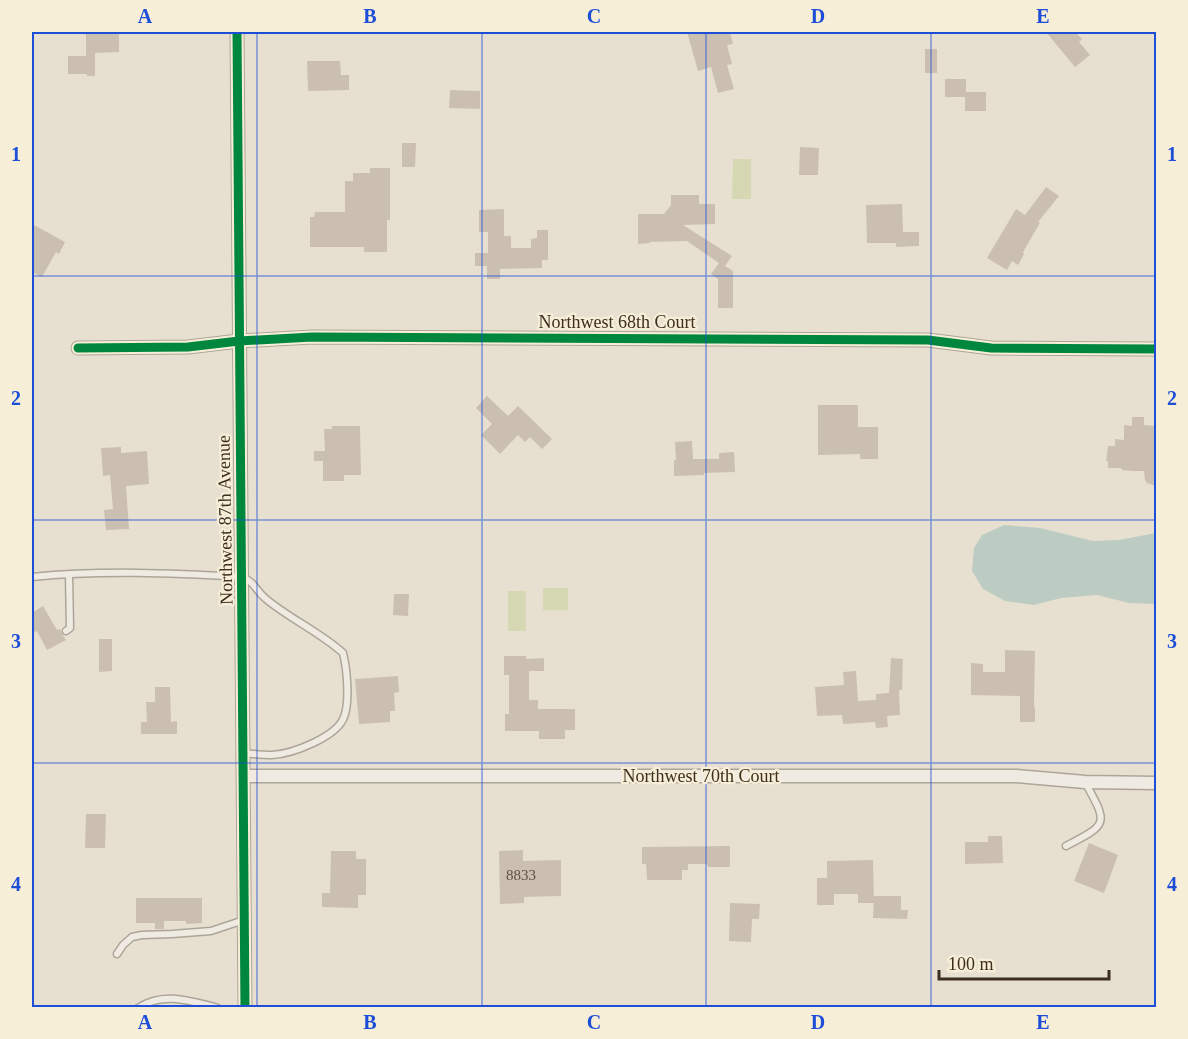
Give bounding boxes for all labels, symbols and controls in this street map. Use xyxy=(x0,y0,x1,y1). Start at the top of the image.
text: A xyxy=(138,5,153,27)
text: B xyxy=(363,5,377,27)
text: C xyxy=(587,5,601,27)
text: D xyxy=(811,5,825,27)
text: E xyxy=(1036,5,1050,27)
text: 1 xyxy=(11,143,21,165)
text: 1 xyxy=(1167,143,1177,165)
street label: Northwest 68th Court xyxy=(539,312,696,332)
text: 2 xyxy=(11,387,21,409)
text: 2 xyxy=(1167,387,1177,409)
street label: Northwest 87th Avenue xyxy=(214,435,236,605)
text: 3 xyxy=(11,630,21,652)
text: 3 xyxy=(1167,630,1177,652)
street label: Northwest 70th Court xyxy=(623,766,780,786)
house number: 8833 xyxy=(506,867,536,883)
text: 4 xyxy=(11,873,21,895)
text: 4 xyxy=(1167,873,1177,895)
scale bar xyxy=(939,943,1108,981)
text: 100 m xyxy=(948,954,994,974)
text: A xyxy=(138,1011,153,1033)
text: B xyxy=(363,1011,377,1033)
text: C xyxy=(587,1011,601,1033)
text: D xyxy=(811,1011,825,1033)
text: E xyxy=(1036,1011,1050,1033)

